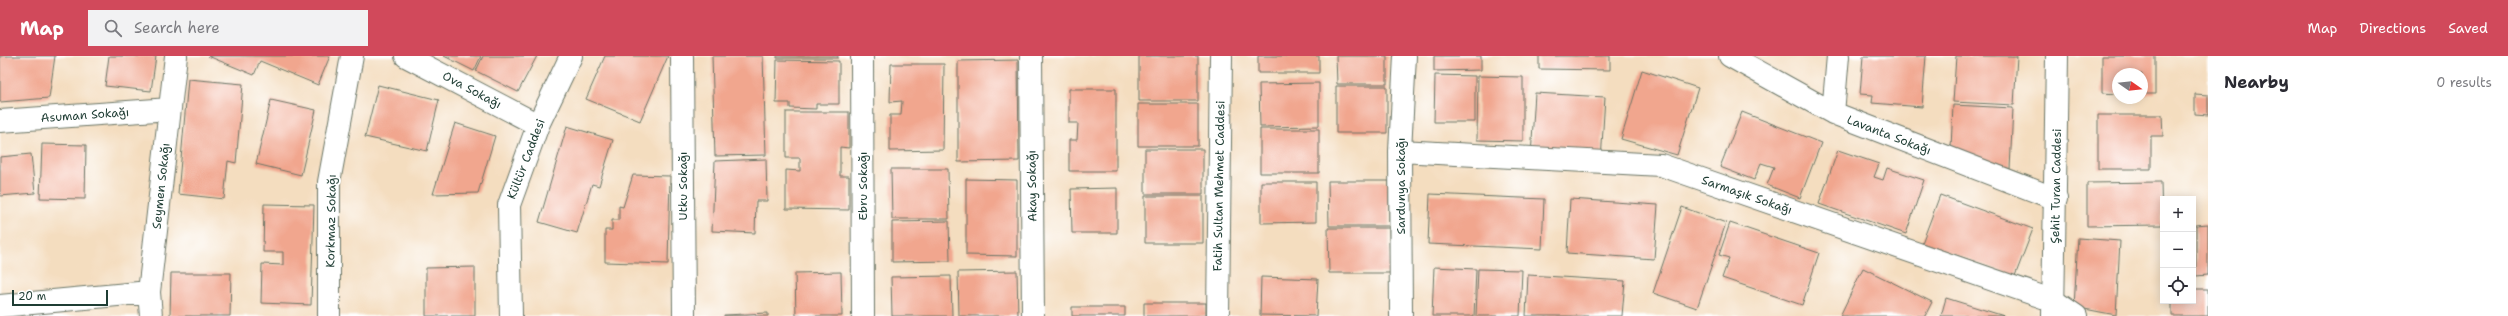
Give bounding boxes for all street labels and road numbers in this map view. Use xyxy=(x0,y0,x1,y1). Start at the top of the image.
street label: Ova Sokağı xyxy=(440,68,504,112)
street label: Fatih Sultan Mehmet Caddesi xyxy=(1210,100,1228,272)
street label: Asuman Sokağı xyxy=(40,104,130,126)
street label: Lavanta Sokağı xyxy=(1845,112,1933,158)
street label: Kültür Caddesi xyxy=(503,117,549,201)
street label: Şehit Turan Caddesi xyxy=(2047,128,2065,244)
street label: Sardunya Sokağı xyxy=(1393,137,1409,235)
street label: Seymen Sokağı xyxy=(149,142,173,230)
street label: Akay Sokağı xyxy=(1023,150,1041,222)
street label: Utku Sokağı xyxy=(675,152,691,220)
street label: Ebru Sokağı xyxy=(855,152,871,220)
street label: Sarmaşık Sokağı xyxy=(1700,172,1794,218)
street label: Korkmaz Sokağı xyxy=(322,174,340,268)

